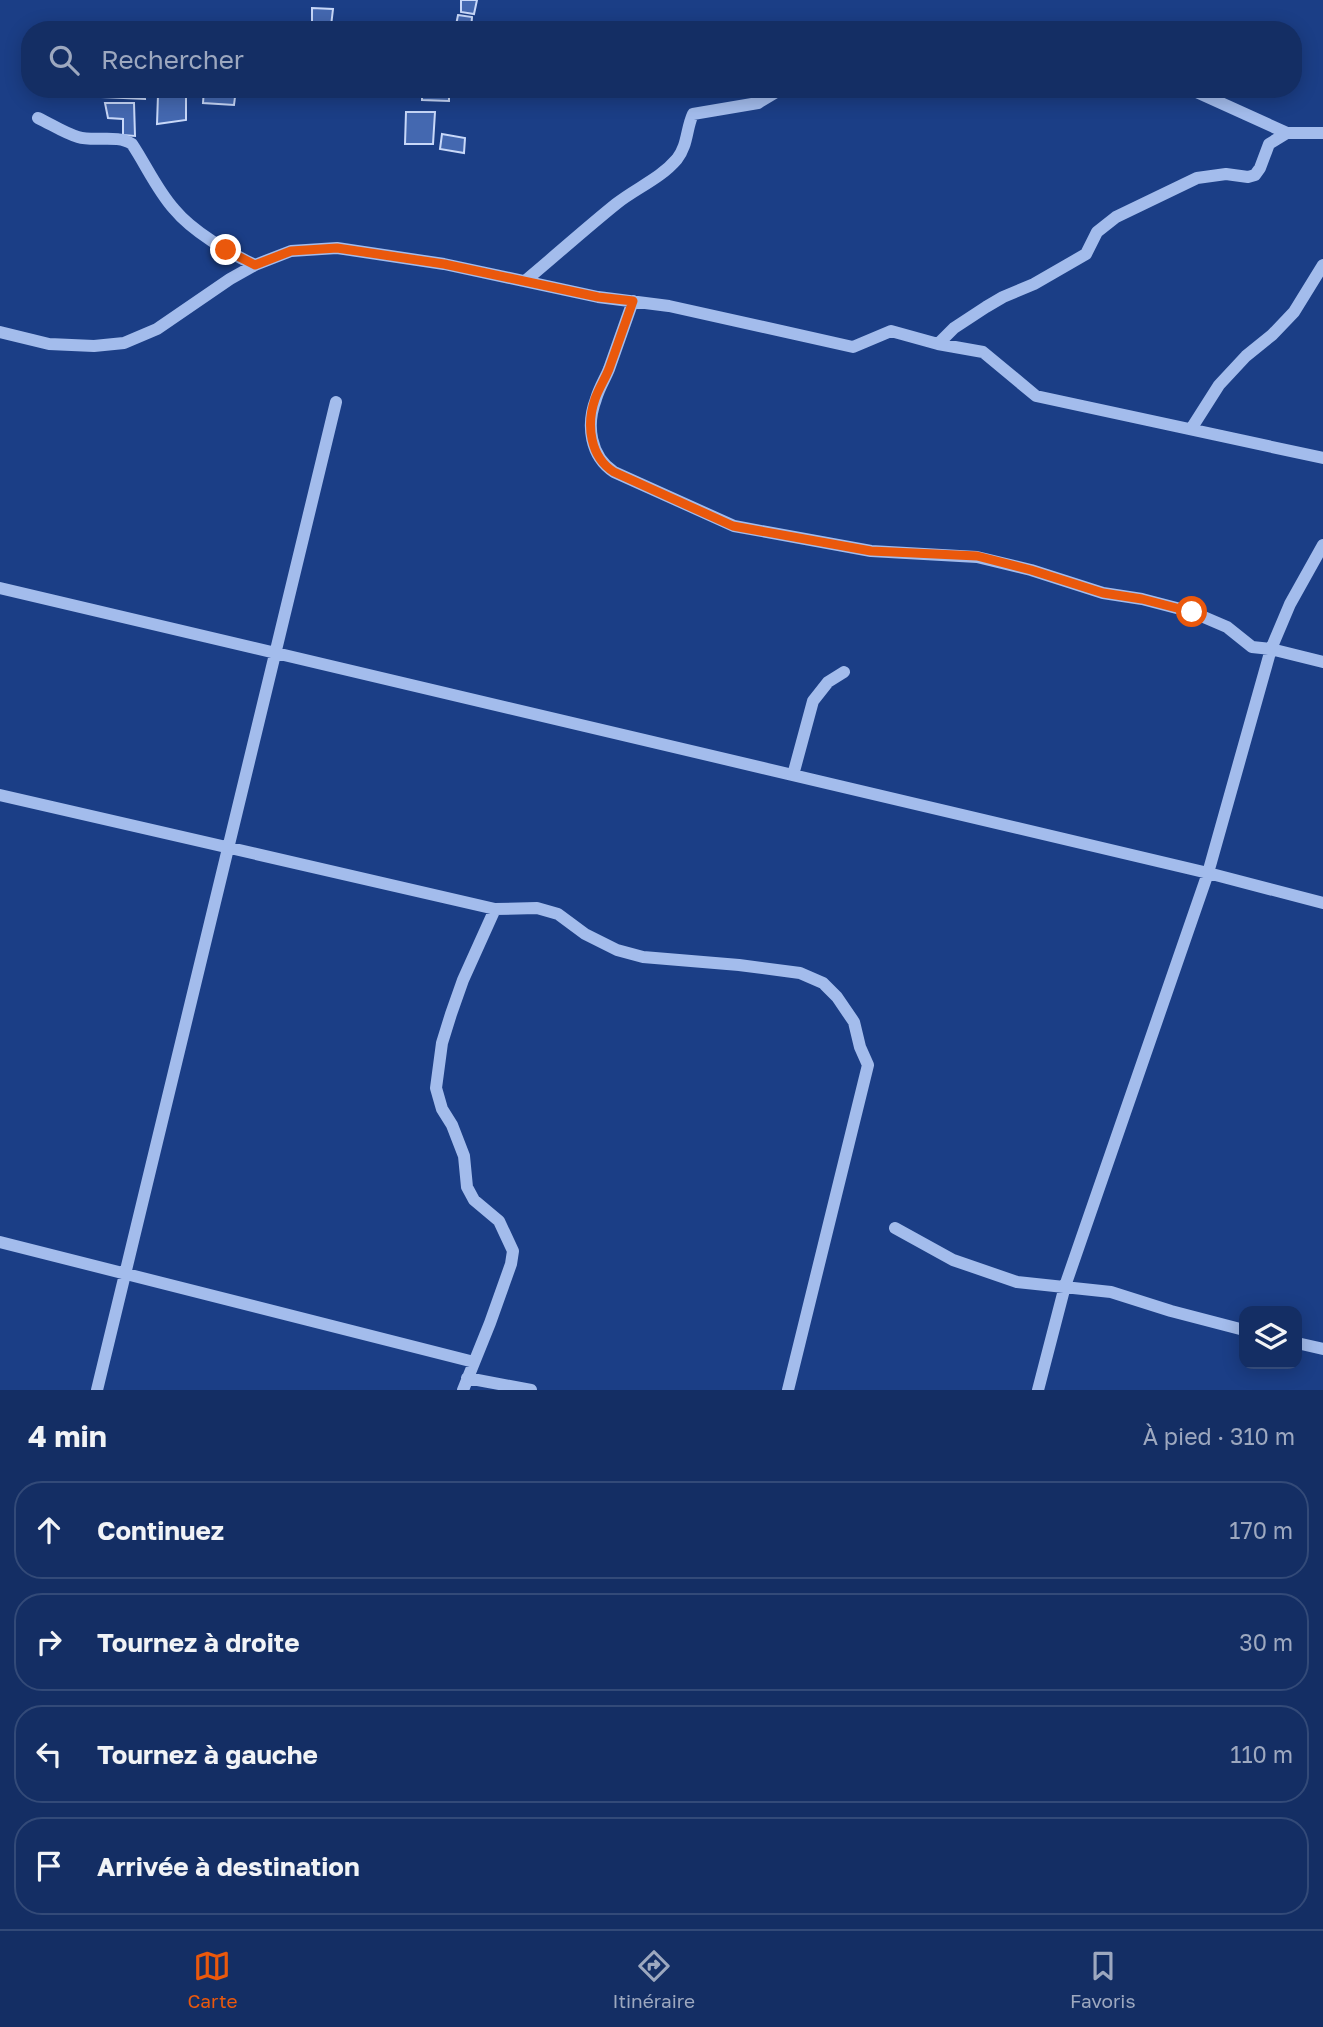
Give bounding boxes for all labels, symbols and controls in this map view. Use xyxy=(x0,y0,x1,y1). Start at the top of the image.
search box xyxy=(21,21,1302,98)
icon: search xyxy=(45,41,83,79)
text: Rechercher xyxy=(101,44,244,75)
route end xyxy=(210,234,241,265)
route start xyxy=(1176,596,1207,627)
map controls xyxy=(1239,1306,1302,1369)
button: layers xyxy=(1239,1306,1302,1369)
text: 4 min xyxy=(28,1418,107,1454)
text: À pied · 310 m xyxy=(1143,1422,1295,1450)
icon: ahead xyxy=(30,1511,68,1549)
text: Continuez xyxy=(97,1515,224,1546)
text: 170 m xyxy=(1229,1516,1293,1544)
icon: right xyxy=(30,1623,68,1661)
text: Tournez à droite xyxy=(97,1627,300,1658)
text: 30 m xyxy=(1239,1628,1293,1656)
icon: left xyxy=(30,1735,68,1773)
text: Tournez à gauche xyxy=(97,1739,318,1770)
text: 110 m xyxy=(1230,1740,1293,1768)
icon: arrive xyxy=(30,1847,68,1885)
text: Arrivée à destination xyxy=(97,1851,360,1882)
tab: Carte xyxy=(187,1947,238,2012)
tab: Itinéraire xyxy=(612,1947,695,2012)
tab: Favoris xyxy=(1070,1947,1136,2012)

